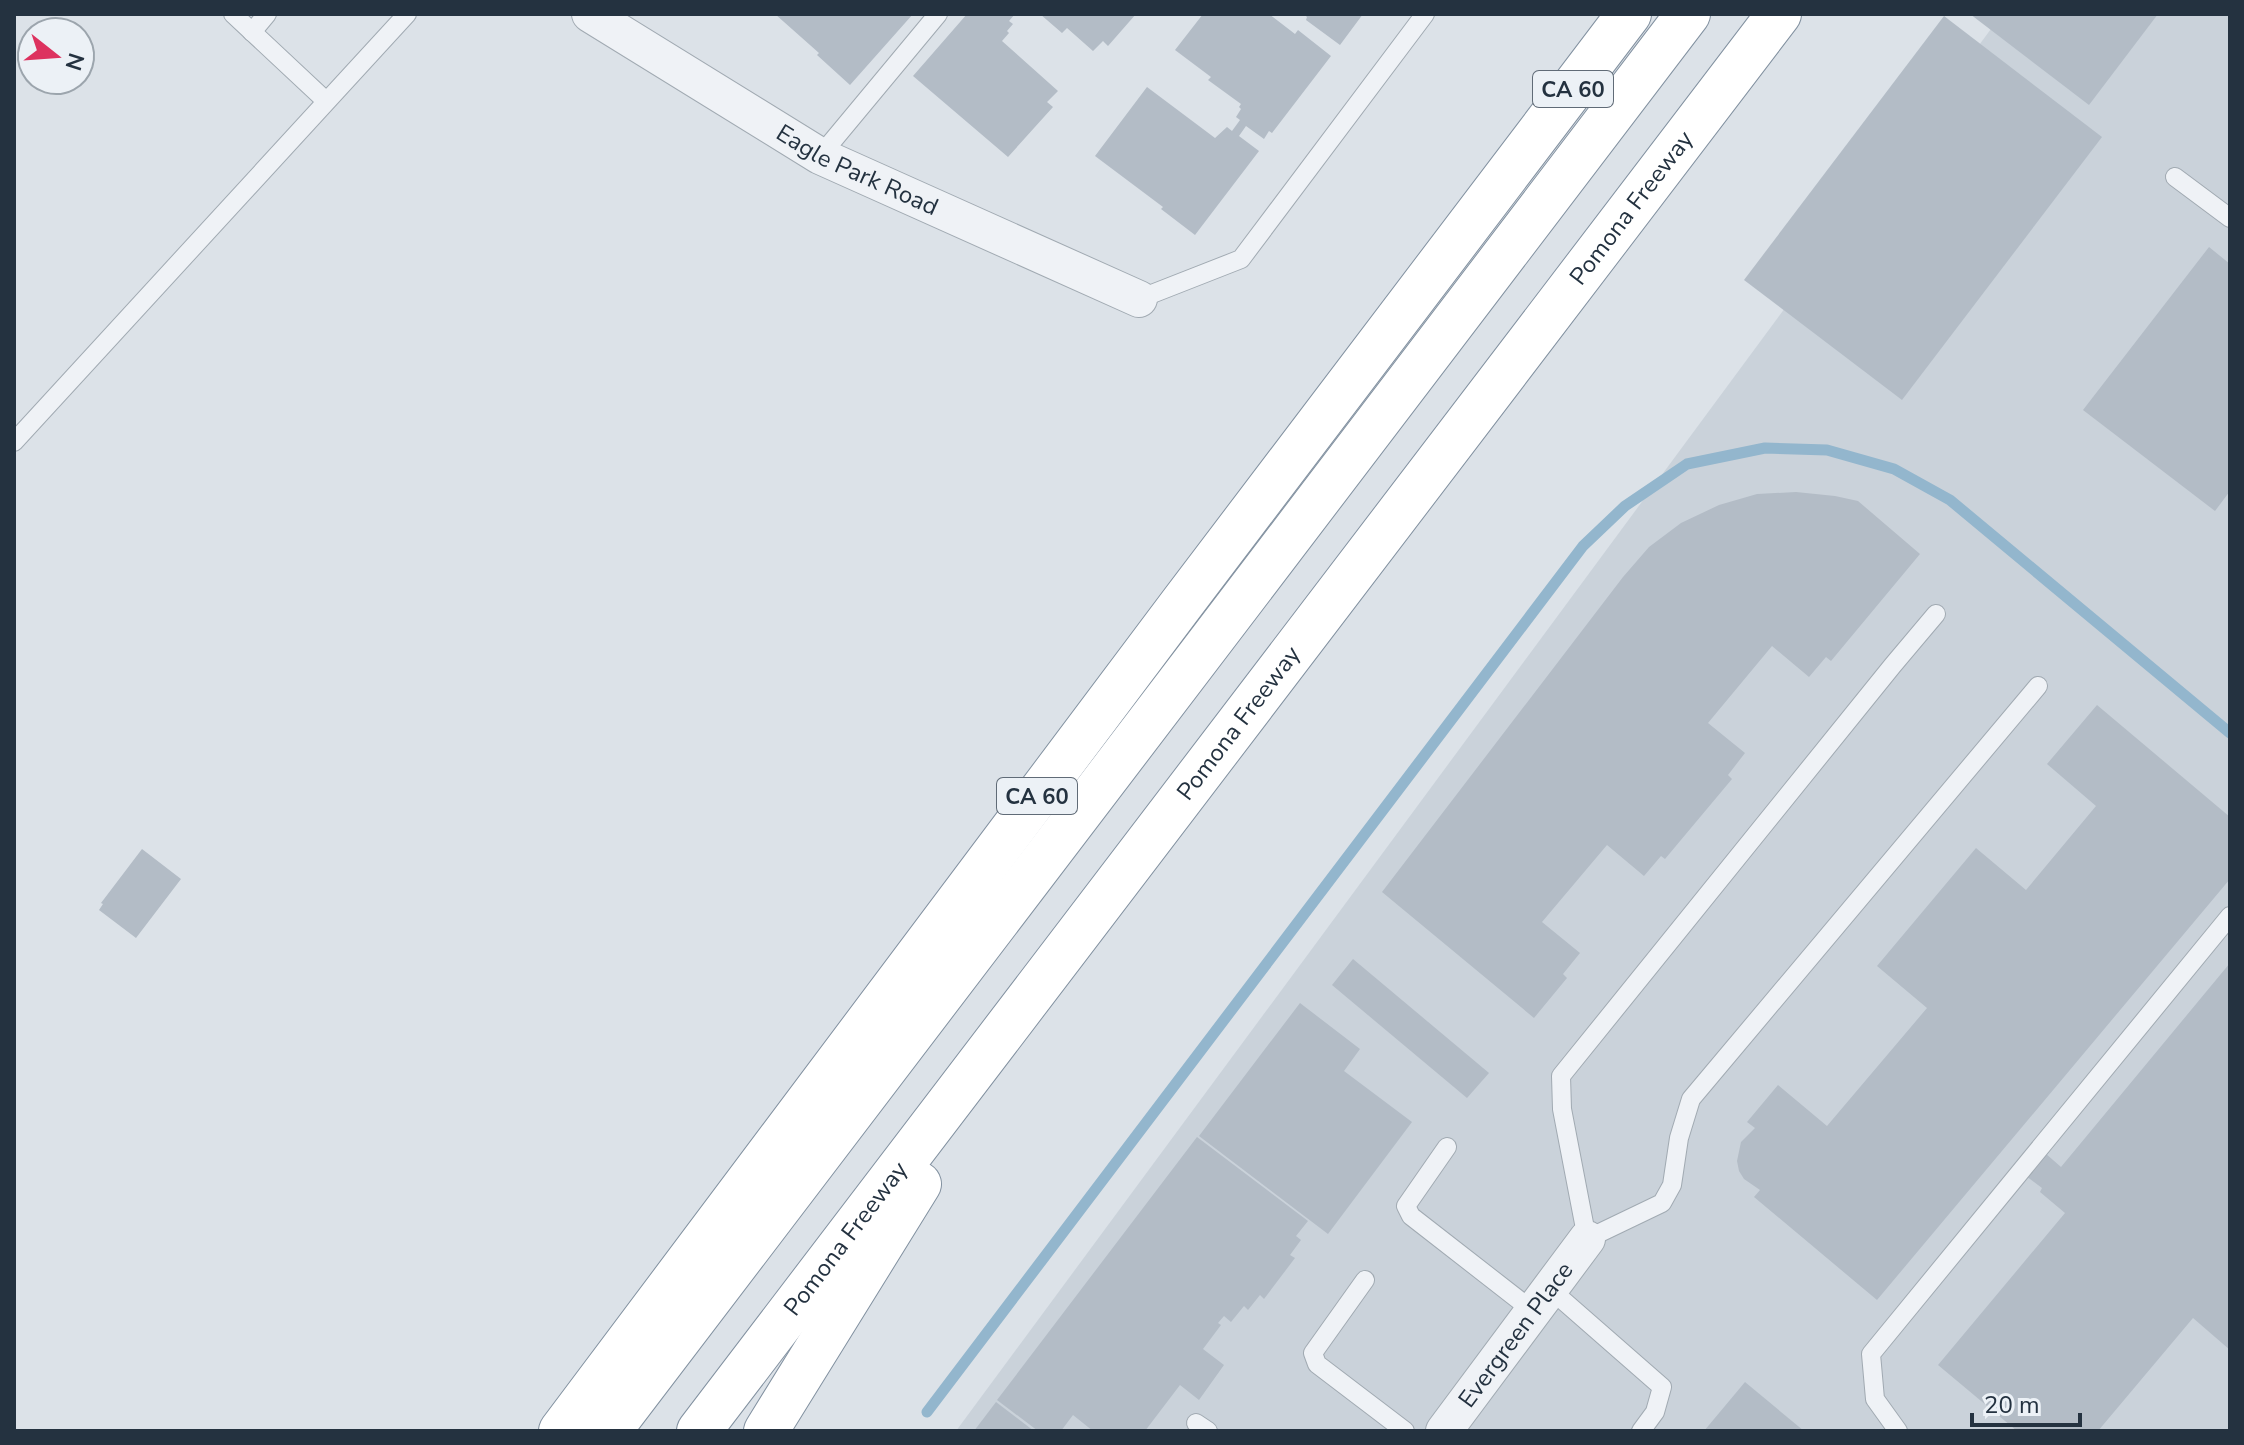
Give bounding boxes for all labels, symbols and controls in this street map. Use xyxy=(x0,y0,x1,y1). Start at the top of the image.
north arrow xyxy=(16,16,96,96)
text: N xyxy=(57,49,91,74)
road number: CA 60 xyxy=(1533,71,1613,107)
street label: Eagle Park Road xyxy=(770,117,943,223)
street label: Pomona Freeway xyxy=(1562,124,1701,292)
street label: Pomona Freeway xyxy=(1169,639,1308,807)
road number: CA 60 xyxy=(997,778,1077,814)
street label: Pomona Freeway xyxy=(777,1154,915,1322)
street label: Evergreen Place xyxy=(1451,1256,1580,1414)
scale bar xyxy=(1972,1377,2080,1427)
text: 20 m xyxy=(1984,1389,2040,1421)

